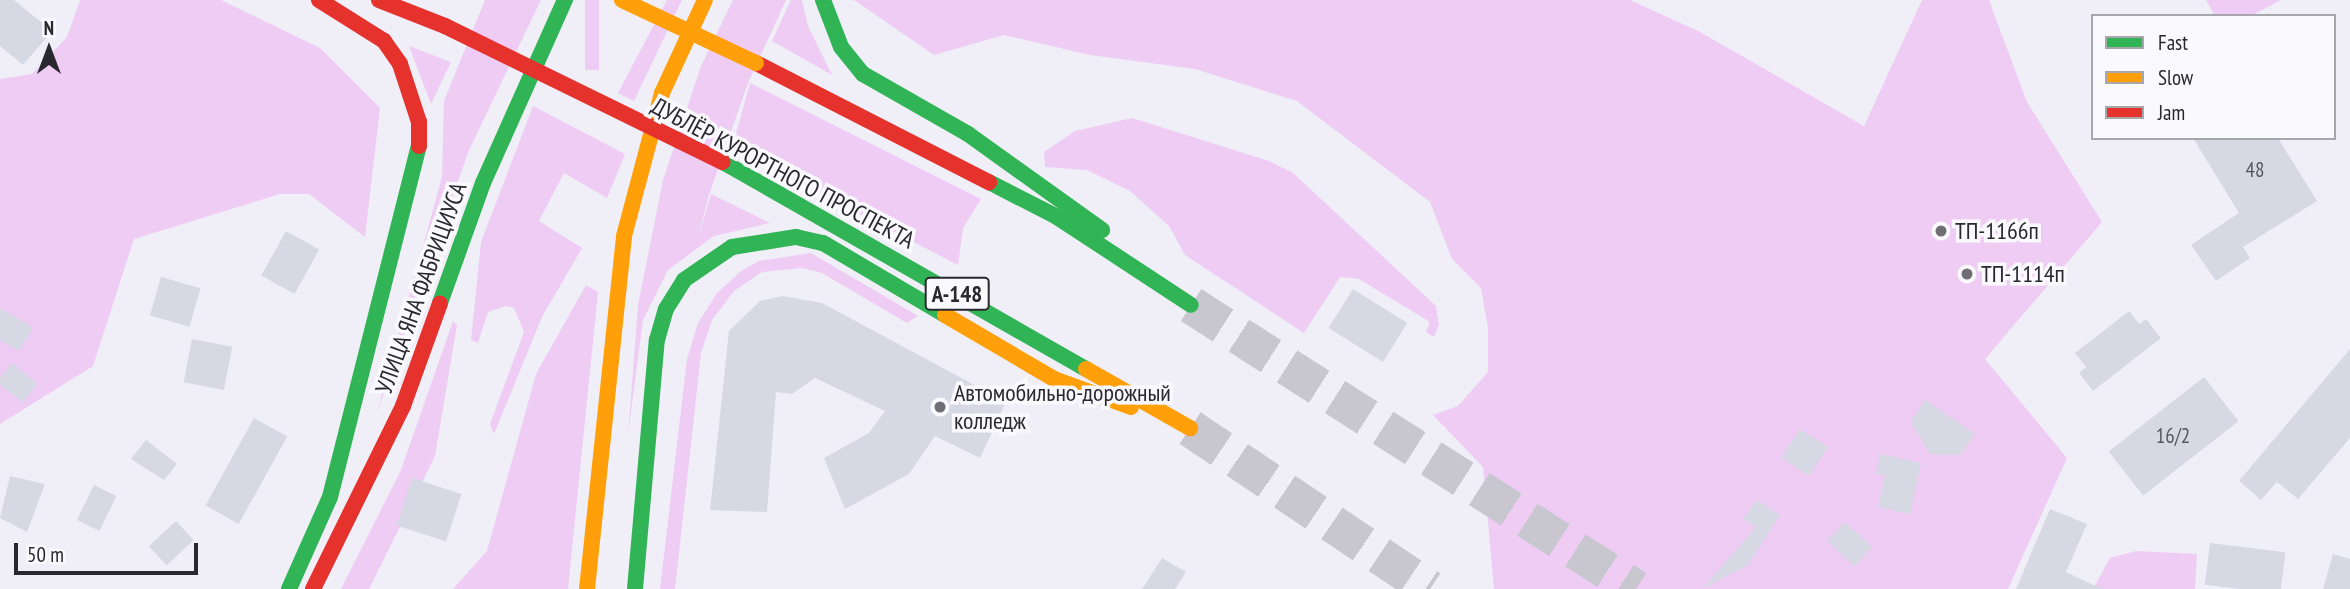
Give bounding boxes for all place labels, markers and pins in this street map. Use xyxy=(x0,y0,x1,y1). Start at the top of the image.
place label: ТП-1166п xyxy=(1955,217,2039,245)
marker: ТП-1166п xyxy=(1933,223,1949,239)
place label: ТП-1114п xyxy=(1981,260,2065,288)
marker: ТП-1114п xyxy=(1959,266,1975,282)
place label: Автомобильно-дорожный колледж xyxy=(954,379,1171,435)
marker: Автомобильно-дорожный колледж xyxy=(932,399,948,415)

